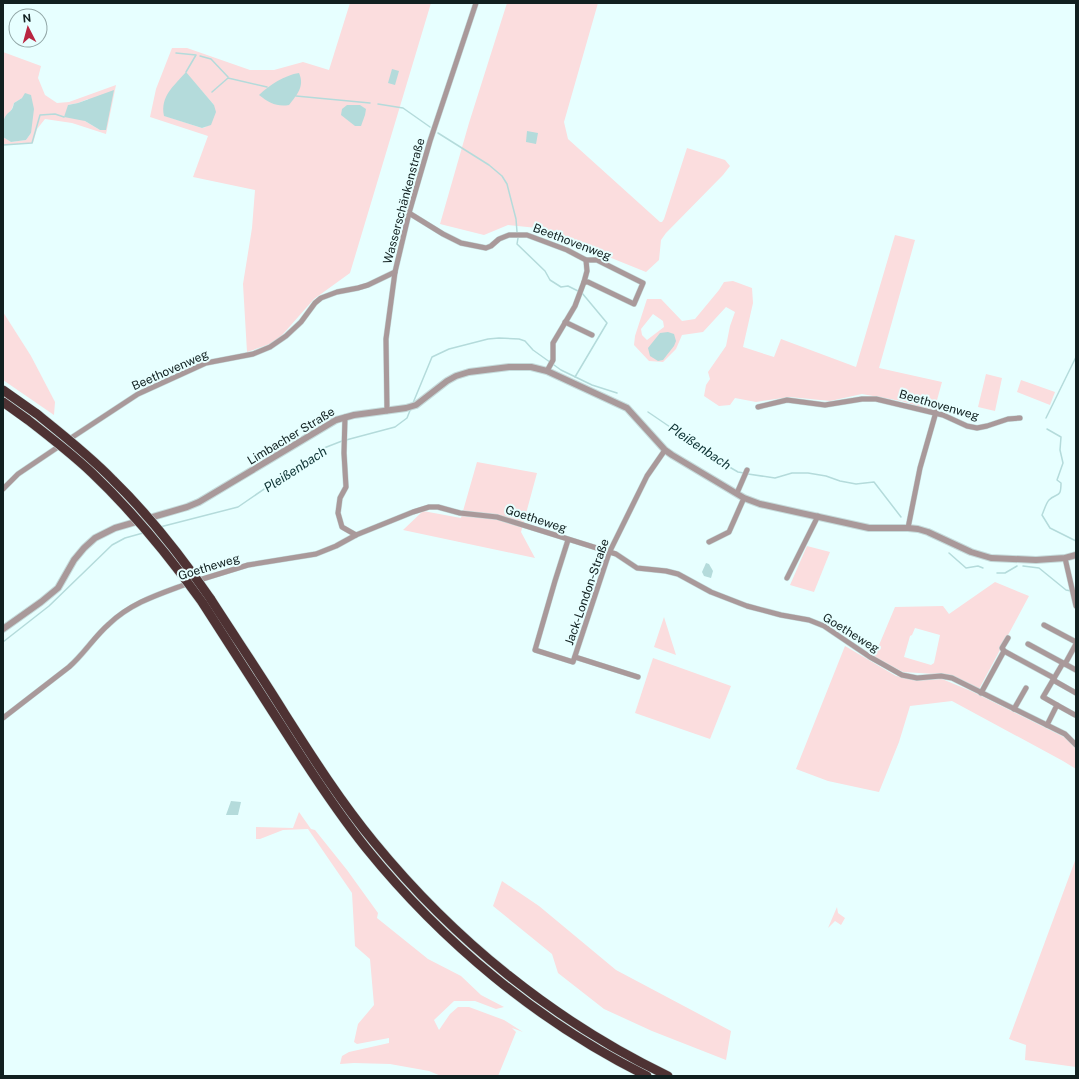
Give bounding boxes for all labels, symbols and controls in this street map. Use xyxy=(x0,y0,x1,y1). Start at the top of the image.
north arrow xyxy=(8,8,48,48)
text: N xyxy=(22,12,32,24)
street label: Wasserschänkenstraße xyxy=(380,136,428,265)
street label: Beethovenweg xyxy=(531,221,613,263)
street label: Beethovenweg xyxy=(129,347,211,393)
street label: Beethovenweg xyxy=(897,387,981,423)
street label: Limbacher Straße xyxy=(245,404,337,468)
water label: Pleißenbach xyxy=(666,420,734,473)
water label: Pleißenbach xyxy=(261,444,329,495)
street label: Goetheweg xyxy=(503,502,569,536)
street label: Jack-London-Straße xyxy=(562,537,612,647)
street label: Goetheweg xyxy=(176,551,242,583)
street label: Goetheweg xyxy=(820,610,882,656)

